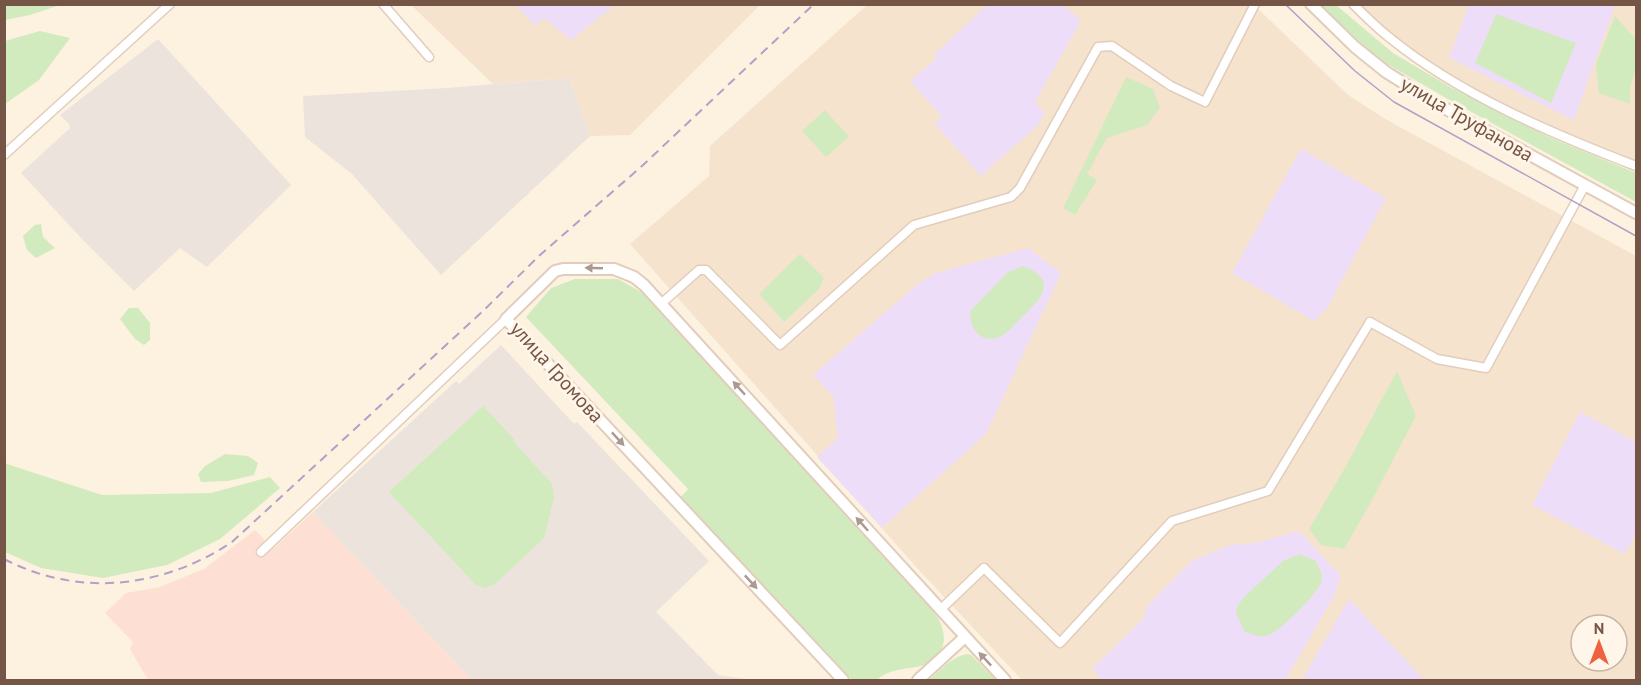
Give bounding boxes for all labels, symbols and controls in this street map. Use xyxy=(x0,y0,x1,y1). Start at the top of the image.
street label: улица Труфанова xyxy=(1396,70,1538,168)
one-way arrow xyxy=(585,264,604,273)
street label: улица Громова xyxy=(505,316,609,428)
one-way arrow xyxy=(732,381,746,396)
one-way arrow xyxy=(611,431,624,446)
one-way arrow xyxy=(856,517,869,532)
one-way arrow xyxy=(743,574,757,588)
north arrow xyxy=(1569,613,1629,673)
text: N xyxy=(1594,618,1604,638)
one-way arrow xyxy=(978,651,992,666)

